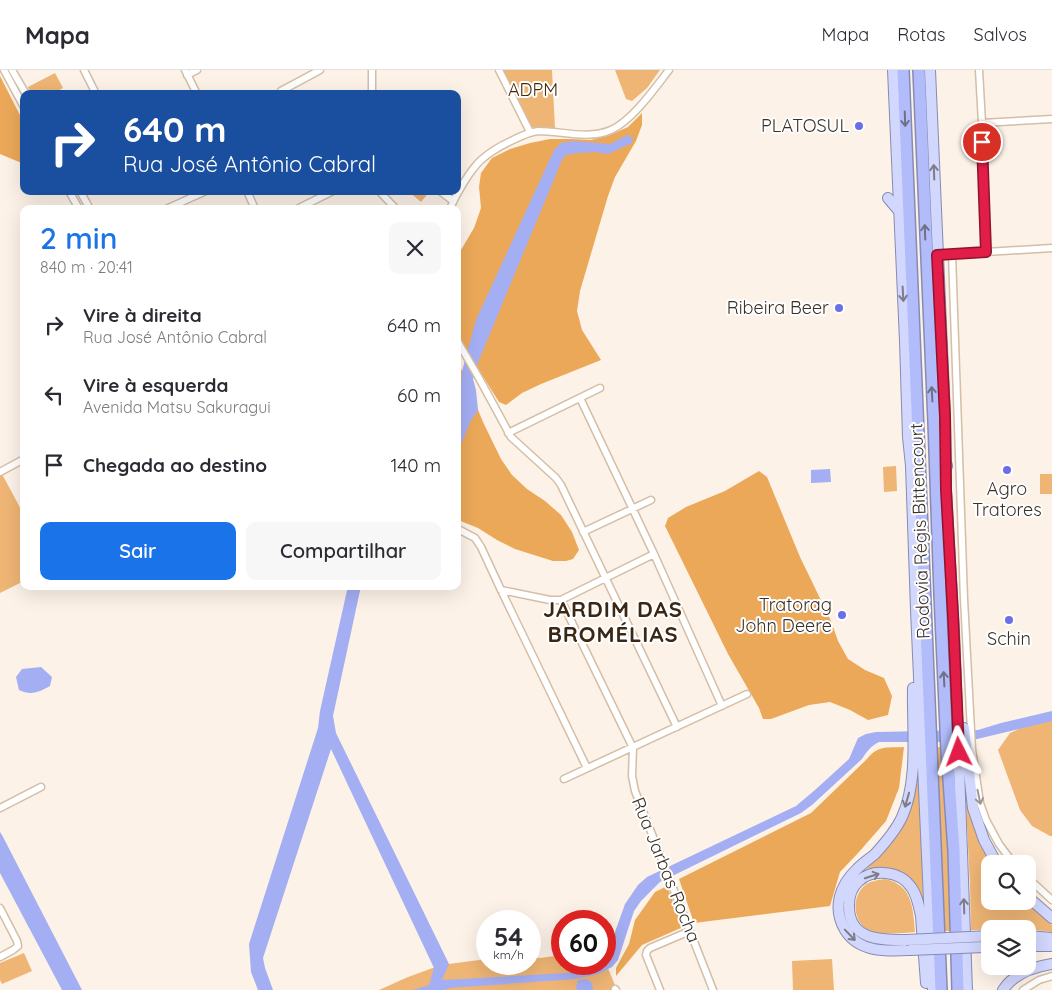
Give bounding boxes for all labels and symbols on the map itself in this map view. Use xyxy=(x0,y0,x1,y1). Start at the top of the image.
park label: ADPM xyxy=(508,78,558,101)
one-way arrow xyxy=(900,110,910,126)
place label: PLATOSUL xyxy=(761,114,849,137)
marker: PLATOSUL xyxy=(853,120,865,132)
pin xyxy=(961,121,1003,163)
one-way arrow xyxy=(929,164,938,180)
one-way arrow xyxy=(921,224,930,240)
one-way arrow xyxy=(898,285,908,301)
place label: Ribeira Beer xyxy=(727,296,829,319)
marker: Ribeira Beer xyxy=(833,302,845,314)
one-way arrow xyxy=(928,387,937,403)
street label: Rodovia Régis Bittencourt xyxy=(904,423,935,639)
marker: Agro Tratores xyxy=(1001,464,1013,476)
place label: Agro Tratores xyxy=(972,477,1042,521)
place label: Tratorag John Deere xyxy=(735,593,832,637)
district label: JARDIM DAS BROMÉLIAS xyxy=(543,595,683,648)
marker: Tratorag John Deere xyxy=(836,609,848,621)
marker: Schin xyxy=(1003,614,1015,626)
place label: Schin xyxy=(987,627,1031,650)
one-way arrow xyxy=(939,671,948,687)
position arrow xyxy=(932,725,984,777)
one-way arrow xyxy=(975,789,985,805)
one-way arrow xyxy=(902,792,911,808)
street label: Rua Jarbas Rocha xyxy=(627,794,706,946)
one-way arrow xyxy=(863,870,879,880)
one-way arrow xyxy=(960,899,969,915)
speed limit sign: 60 xyxy=(551,910,616,975)
one-way arrow xyxy=(845,929,856,942)

